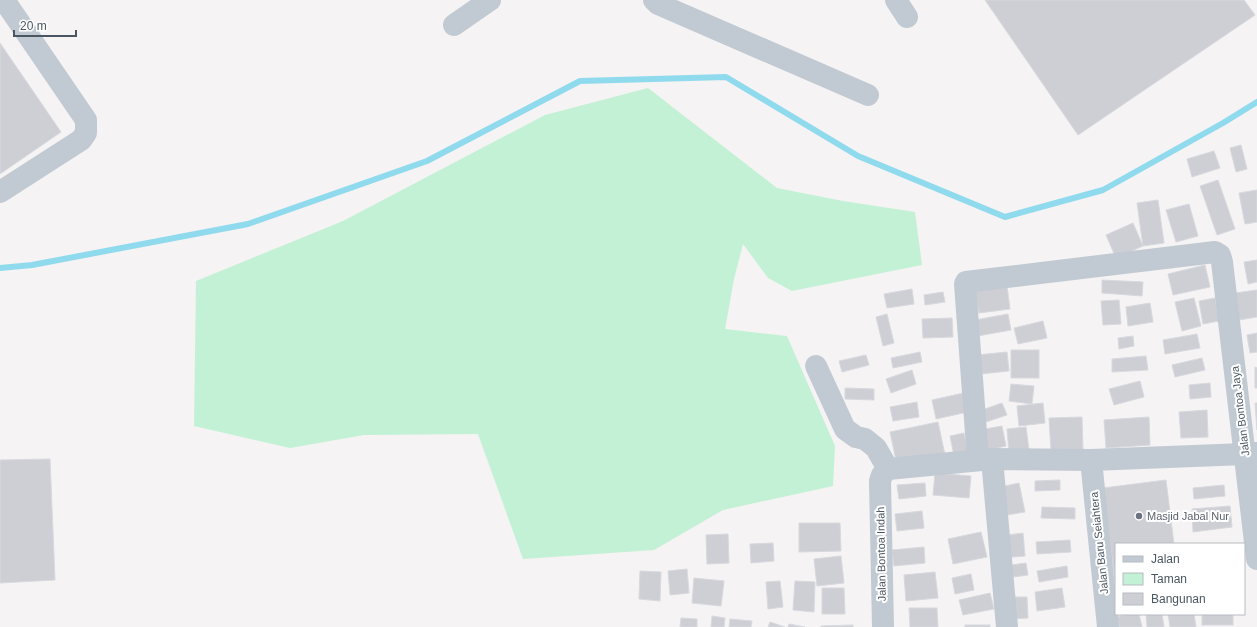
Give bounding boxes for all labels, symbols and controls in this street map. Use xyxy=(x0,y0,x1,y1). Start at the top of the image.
scale bar xyxy=(14,12,76,38)
text: 20 m xyxy=(20,19,47,33)
street label: Jalan Bontoa Jaya xyxy=(1228,364,1251,457)
street label: Jalan Baru Seiahtera xyxy=(1088,490,1110,595)
street label: Jalan Bontoa Indah xyxy=(874,506,888,602)
place label: Masjid Jabal Nur xyxy=(1147,510,1229,522)
marker: Masjid Jabal Nur xyxy=(1134,511,1144,521)
legend xyxy=(1115,543,1245,615)
text: Jalan xyxy=(1151,552,1180,566)
text: Taman xyxy=(1151,572,1187,586)
text: Bangunan xyxy=(1151,592,1206,606)

